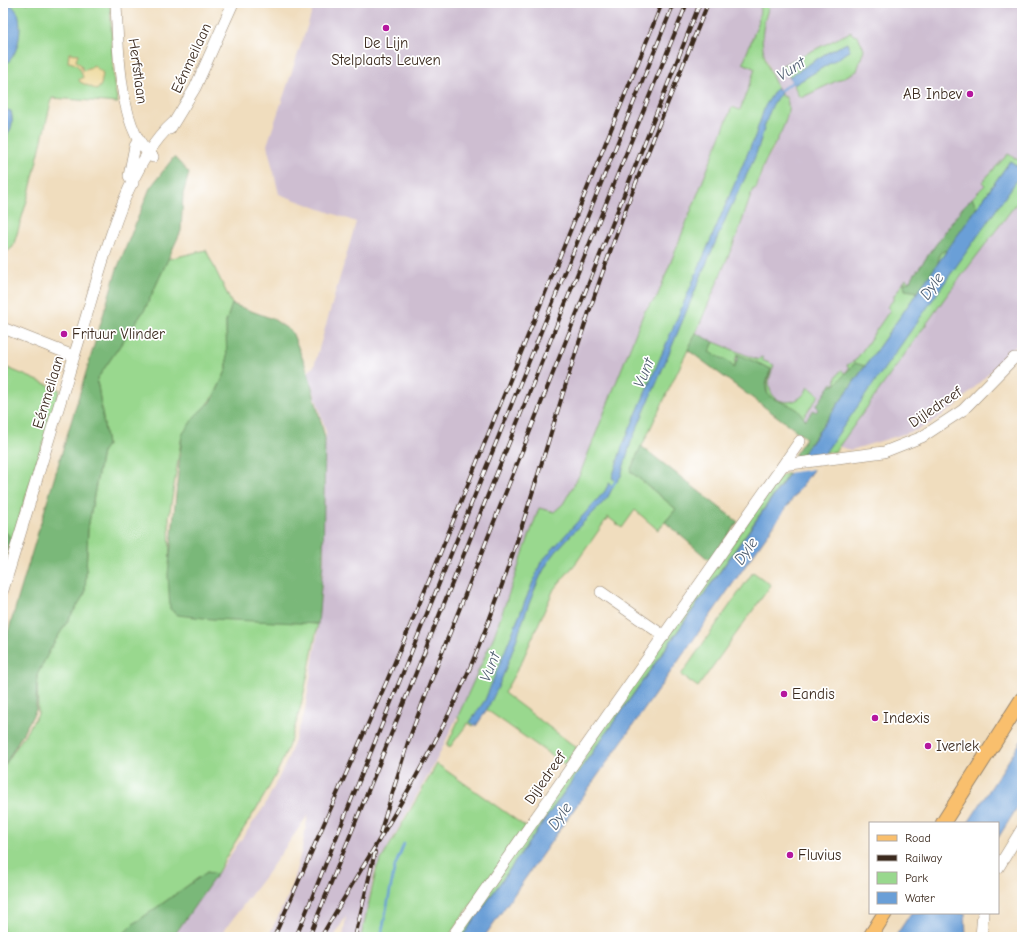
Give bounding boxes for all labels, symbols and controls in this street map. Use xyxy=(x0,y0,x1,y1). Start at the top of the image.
street label: Eénmeilaan xyxy=(167,20,215,96)
marker: De Lijn Stelplaats Leuven xyxy=(381,23,391,33)
place label: De Lijn Stelplaats Leuven xyxy=(331,34,441,69)
street label: Herfstlaan xyxy=(124,37,152,105)
water label: Vunt xyxy=(773,53,810,85)
place label: AB Inbev xyxy=(903,85,963,103)
marker: AB Inbev xyxy=(965,89,975,99)
water label: Dyle xyxy=(916,269,948,303)
place label: Frituur Vlinder xyxy=(72,325,165,343)
marker: Frituur Vlinder xyxy=(59,329,69,339)
street label: Eénmeilaan xyxy=(28,353,68,431)
water label: Vunt xyxy=(630,355,659,391)
street label: Dijledreef xyxy=(905,382,966,431)
water label: Dyle xyxy=(730,534,762,568)
water label: Vunt xyxy=(476,649,504,685)
place label: Eandis xyxy=(792,685,835,703)
marker: Eandis xyxy=(779,689,789,699)
place label: Indexis xyxy=(883,709,929,727)
marker: Indexis xyxy=(870,713,880,723)
place label: Iverlek xyxy=(936,737,980,755)
marker: Iverlek xyxy=(923,741,933,751)
street label: Dijledreef xyxy=(520,748,570,808)
water label: Dyle xyxy=(544,799,576,833)
legend xyxy=(869,822,999,914)
text: Road xyxy=(905,831,931,845)
place label: Fluvius xyxy=(798,846,841,864)
marker: Fluvius xyxy=(785,850,795,860)
text: Railway xyxy=(905,851,943,865)
text: Park xyxy=(905,871,928,885)
text: Water xyxy=(905,891,935,905)

